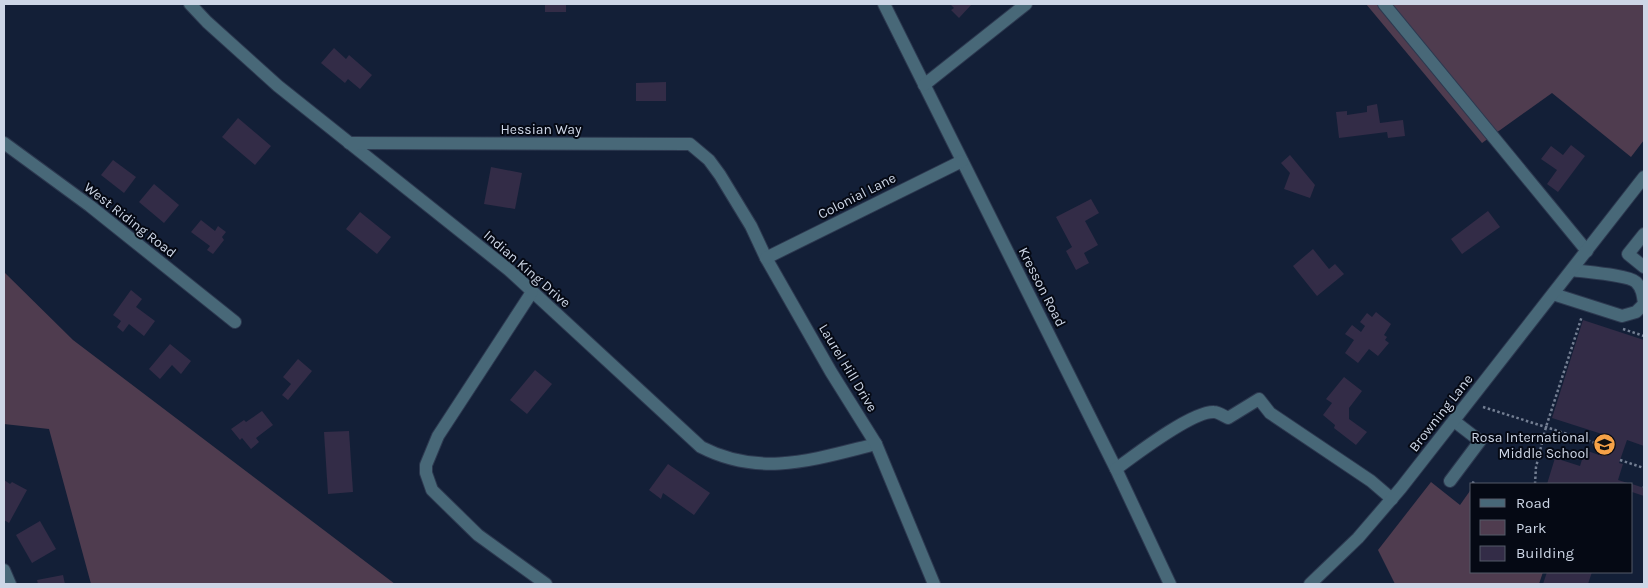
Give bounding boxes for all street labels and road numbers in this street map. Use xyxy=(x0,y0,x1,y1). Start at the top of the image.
street label: Hessian Way xyxy=(500,121,582,138)
street label: Colonial Lane xyxy=(815,169,899,223)
street label: West Riding Road xyxy=(81,179,179,261)
street label: Indian King Drive xyxy=(480,227,574,311)
street label: Kresson Road xyxy=(1015,244,1069,330)
street label: Laurel Hill Drive xyxy=(815,321,881,415)
street label: Browning Lane xyxy=(1405,371,1477,455)

